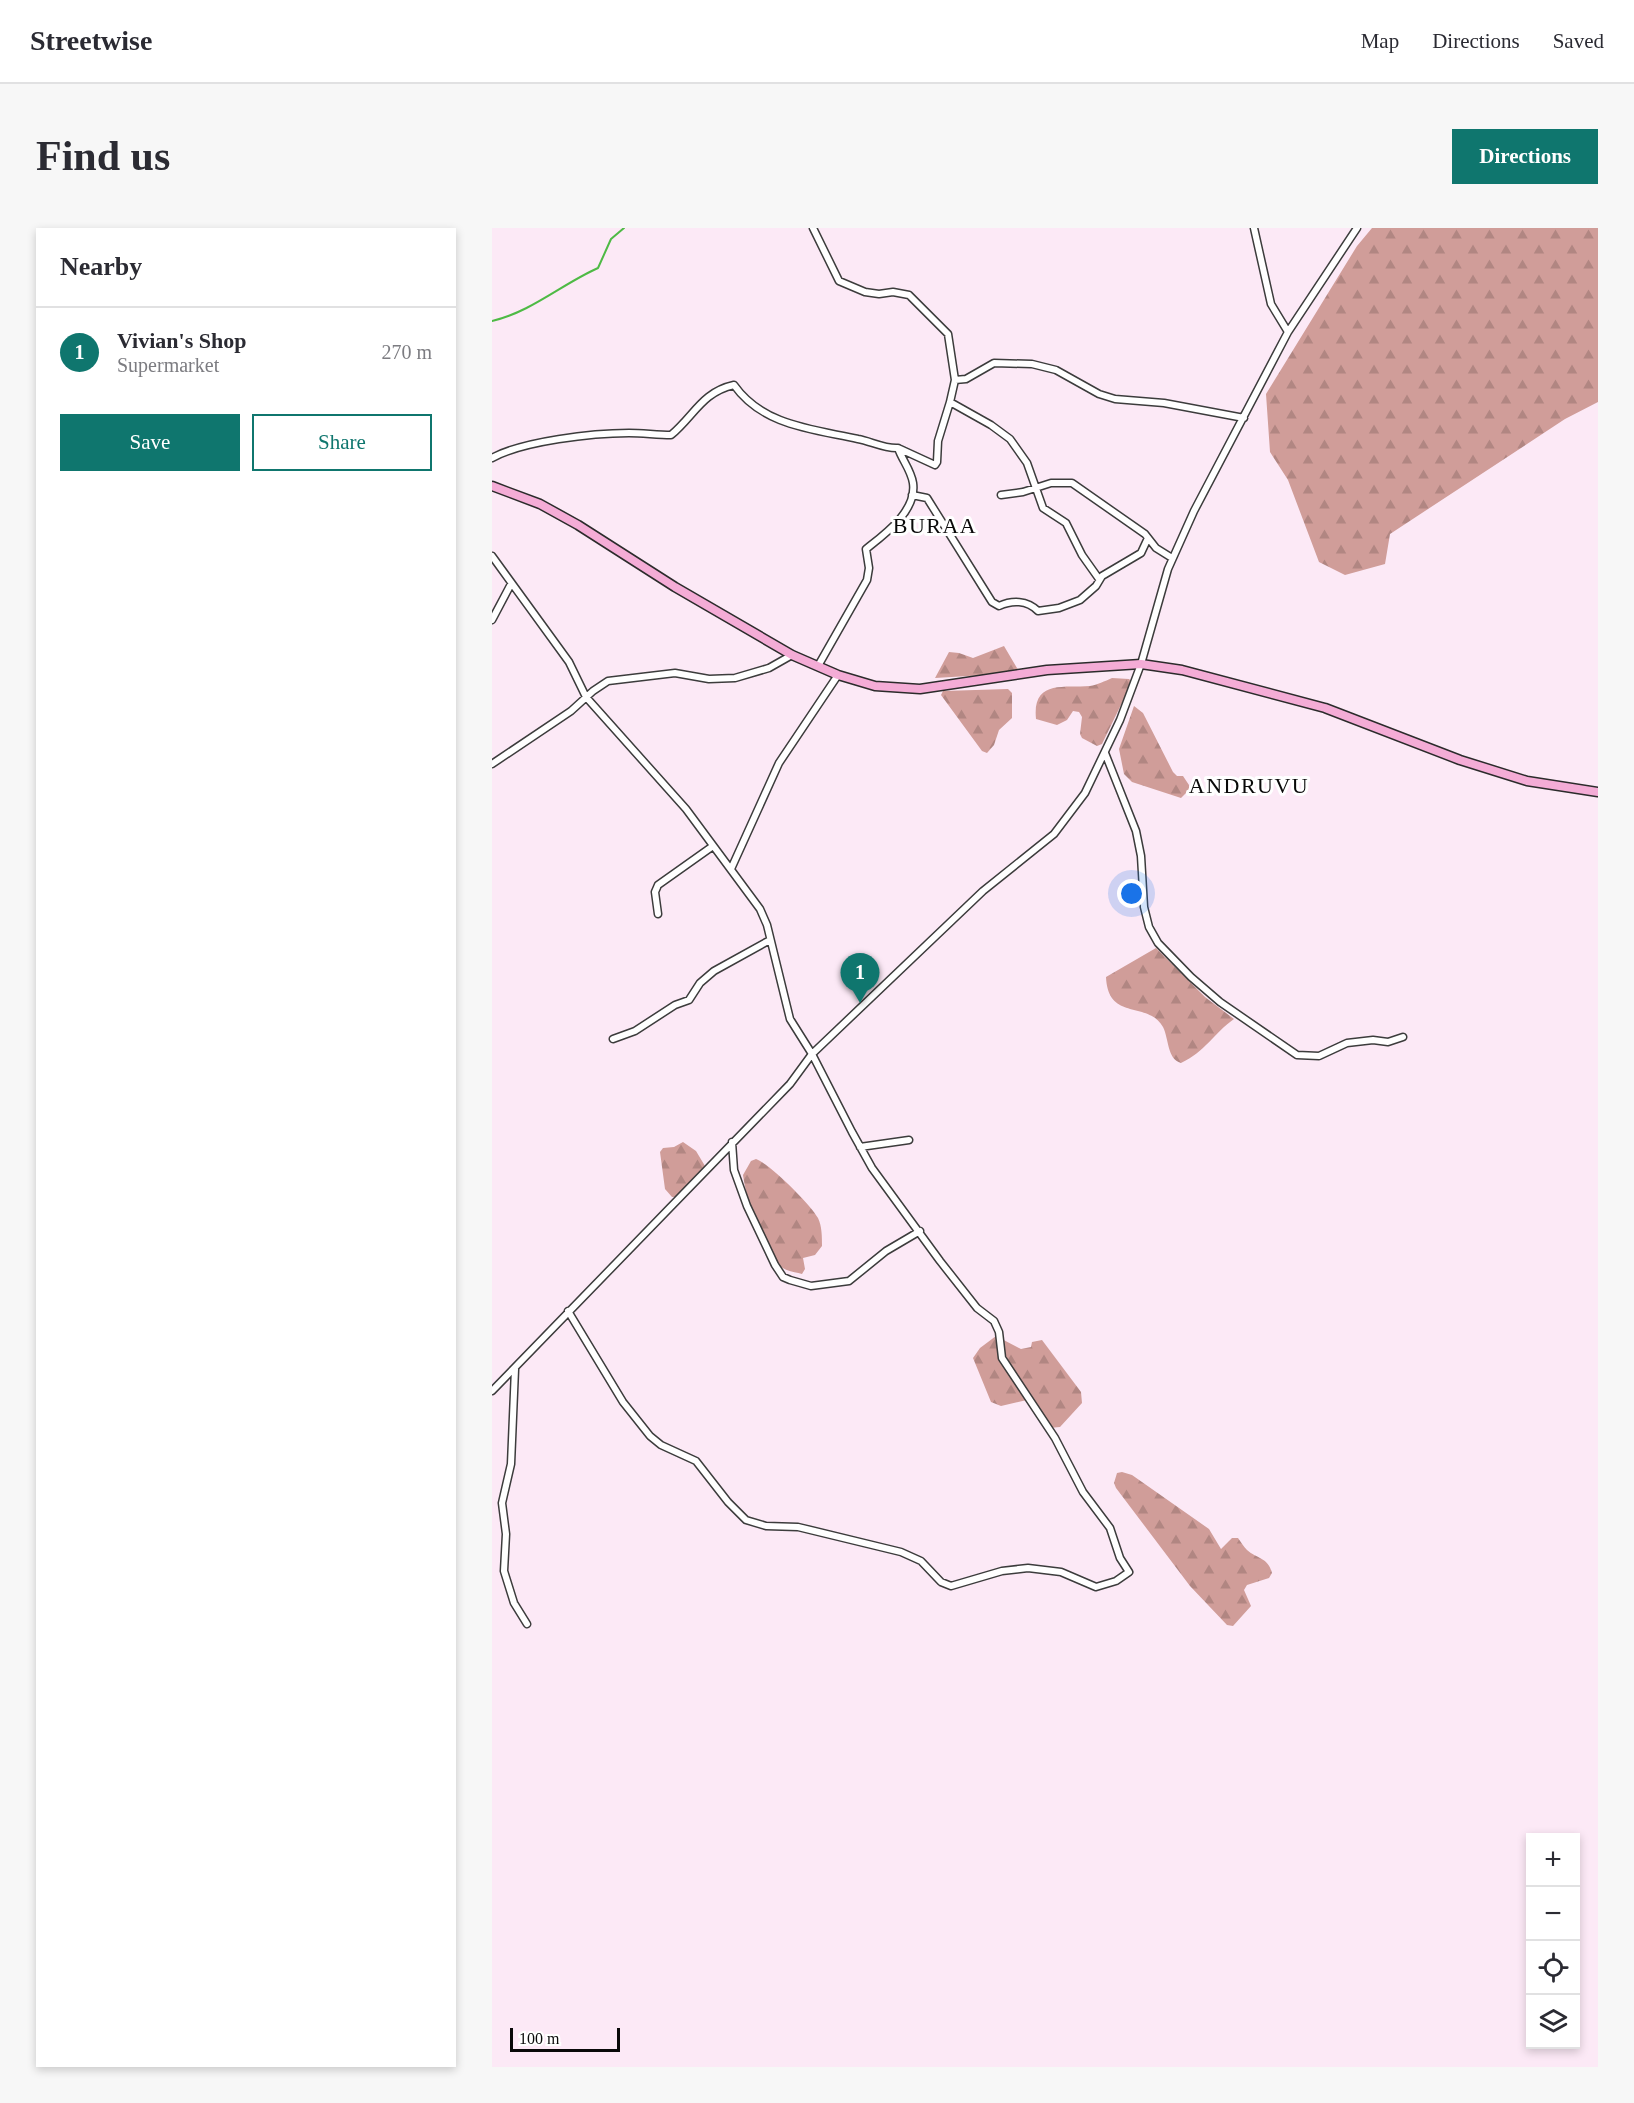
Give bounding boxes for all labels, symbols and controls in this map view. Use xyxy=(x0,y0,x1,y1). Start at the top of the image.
text: Streetwise xyxy=(30,25,152,56)
text: Map xyxy=(1361,29,1399,53)
text: Directions xyxy=(1432,29,1520,53)
text: Saved xyxy=(1553,29,1604,53)
button: Directions xyxy=(1452,129,1598,184)
text: Find us xyxy=(36,133,170,179)
text: Nearby xyxy=(60,252,142,281)
text: Vivian's Shop xyxy=(117,328,246,353)
text: 1 xyxy=(75,341,85,363)
text: 270 m xyxy=(381,341,432,363)
text: Supermarket xyxy=(117,354,219,376)
button: Save xyxy=(60,414,240,471)
button: Share xyxy=(252,414,432,471)
district label: BURAA xyxy=(893,513,977,538)
district label: ANDRUVU xyxy=(1189,773,1309,798)
your location xyxy=(1117,879,1146,908)
pin: 1 xyxy=(840,954,880,1003)
map controls xyxy=(1526,1833,1580,2049)
button: + xyxy=(1526,1833,1580,1887)
button: − xyxy=(1526,1887,1580,1941)
button: locate xyxy=(1526,1941,1580,1995)
button: layers xyxy=(1526,1995,1580,2049)
scale bar xyxy=(510,2025,620,2052)
text: 100 m xyxy=(519,2030,559,2047)

